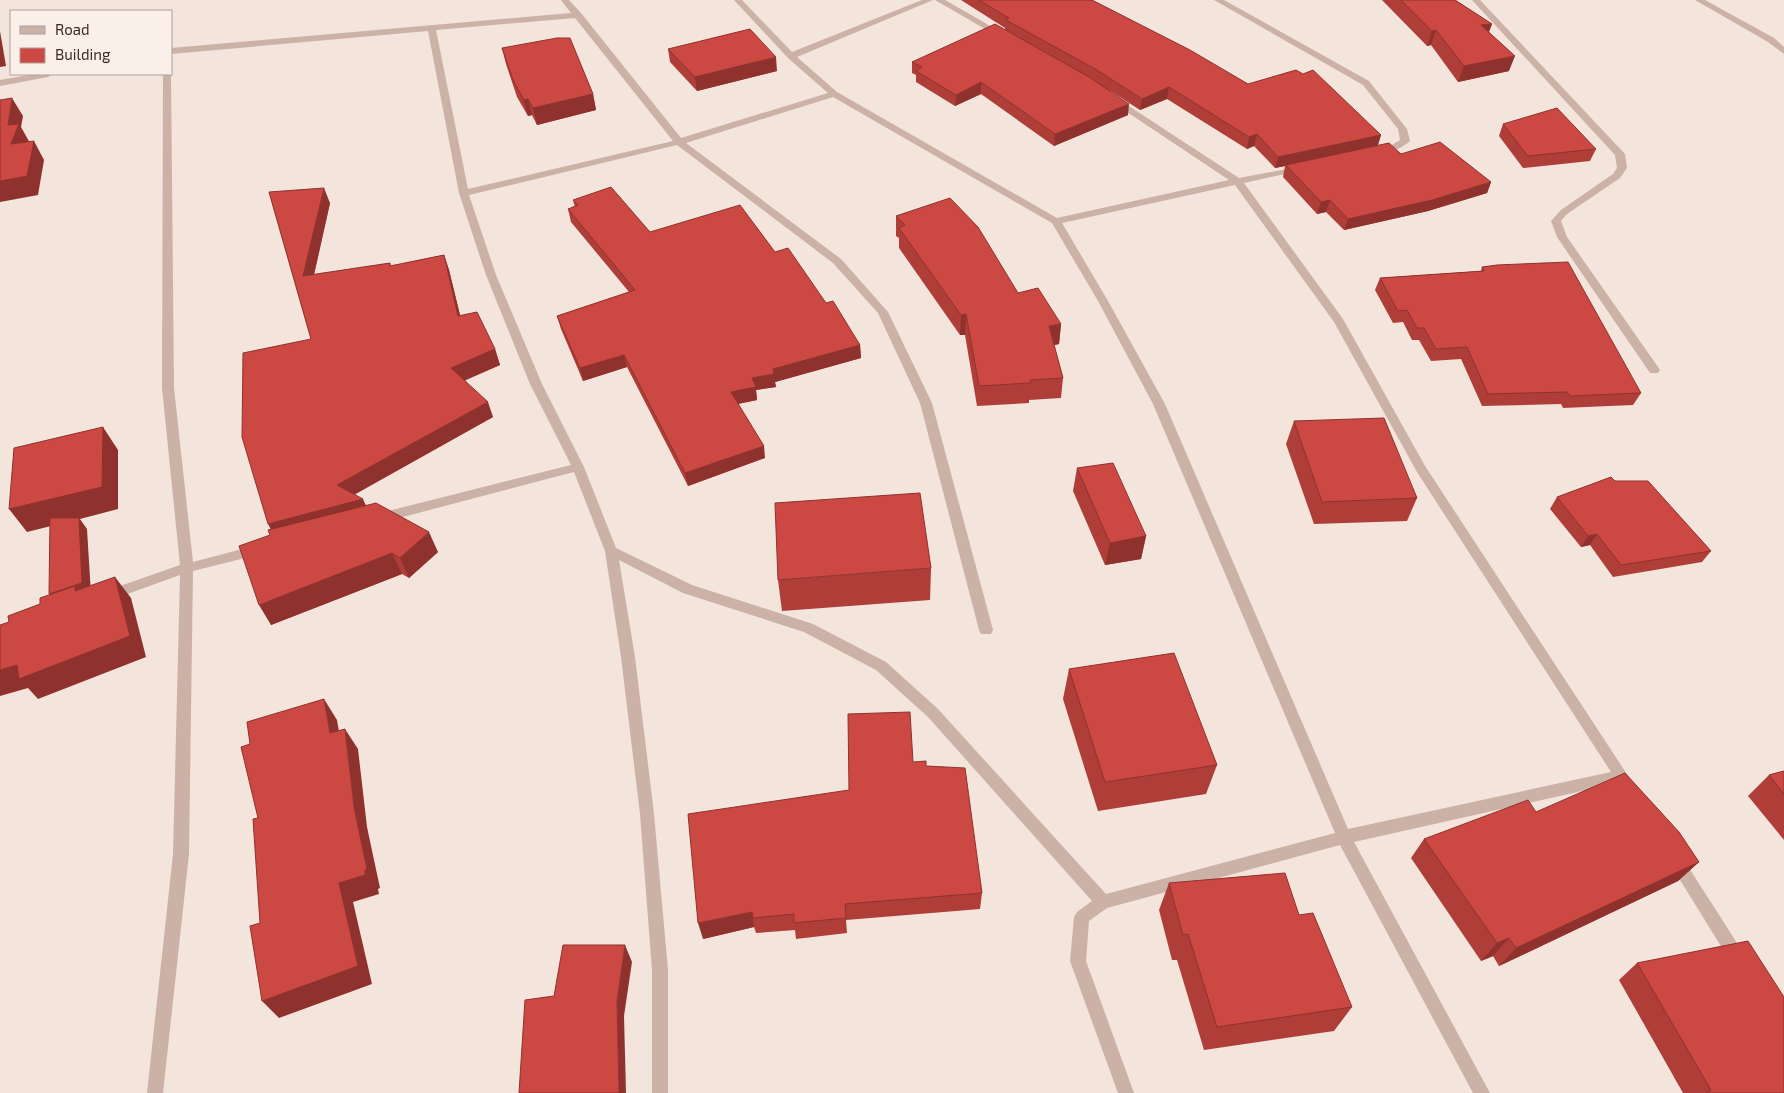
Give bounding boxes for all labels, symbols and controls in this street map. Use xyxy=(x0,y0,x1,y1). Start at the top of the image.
legend xyxy=(10,10,172,75)
text: Road xyxy=(55,20,90,38)
text: Building xyxy=(55,45,111,63)

